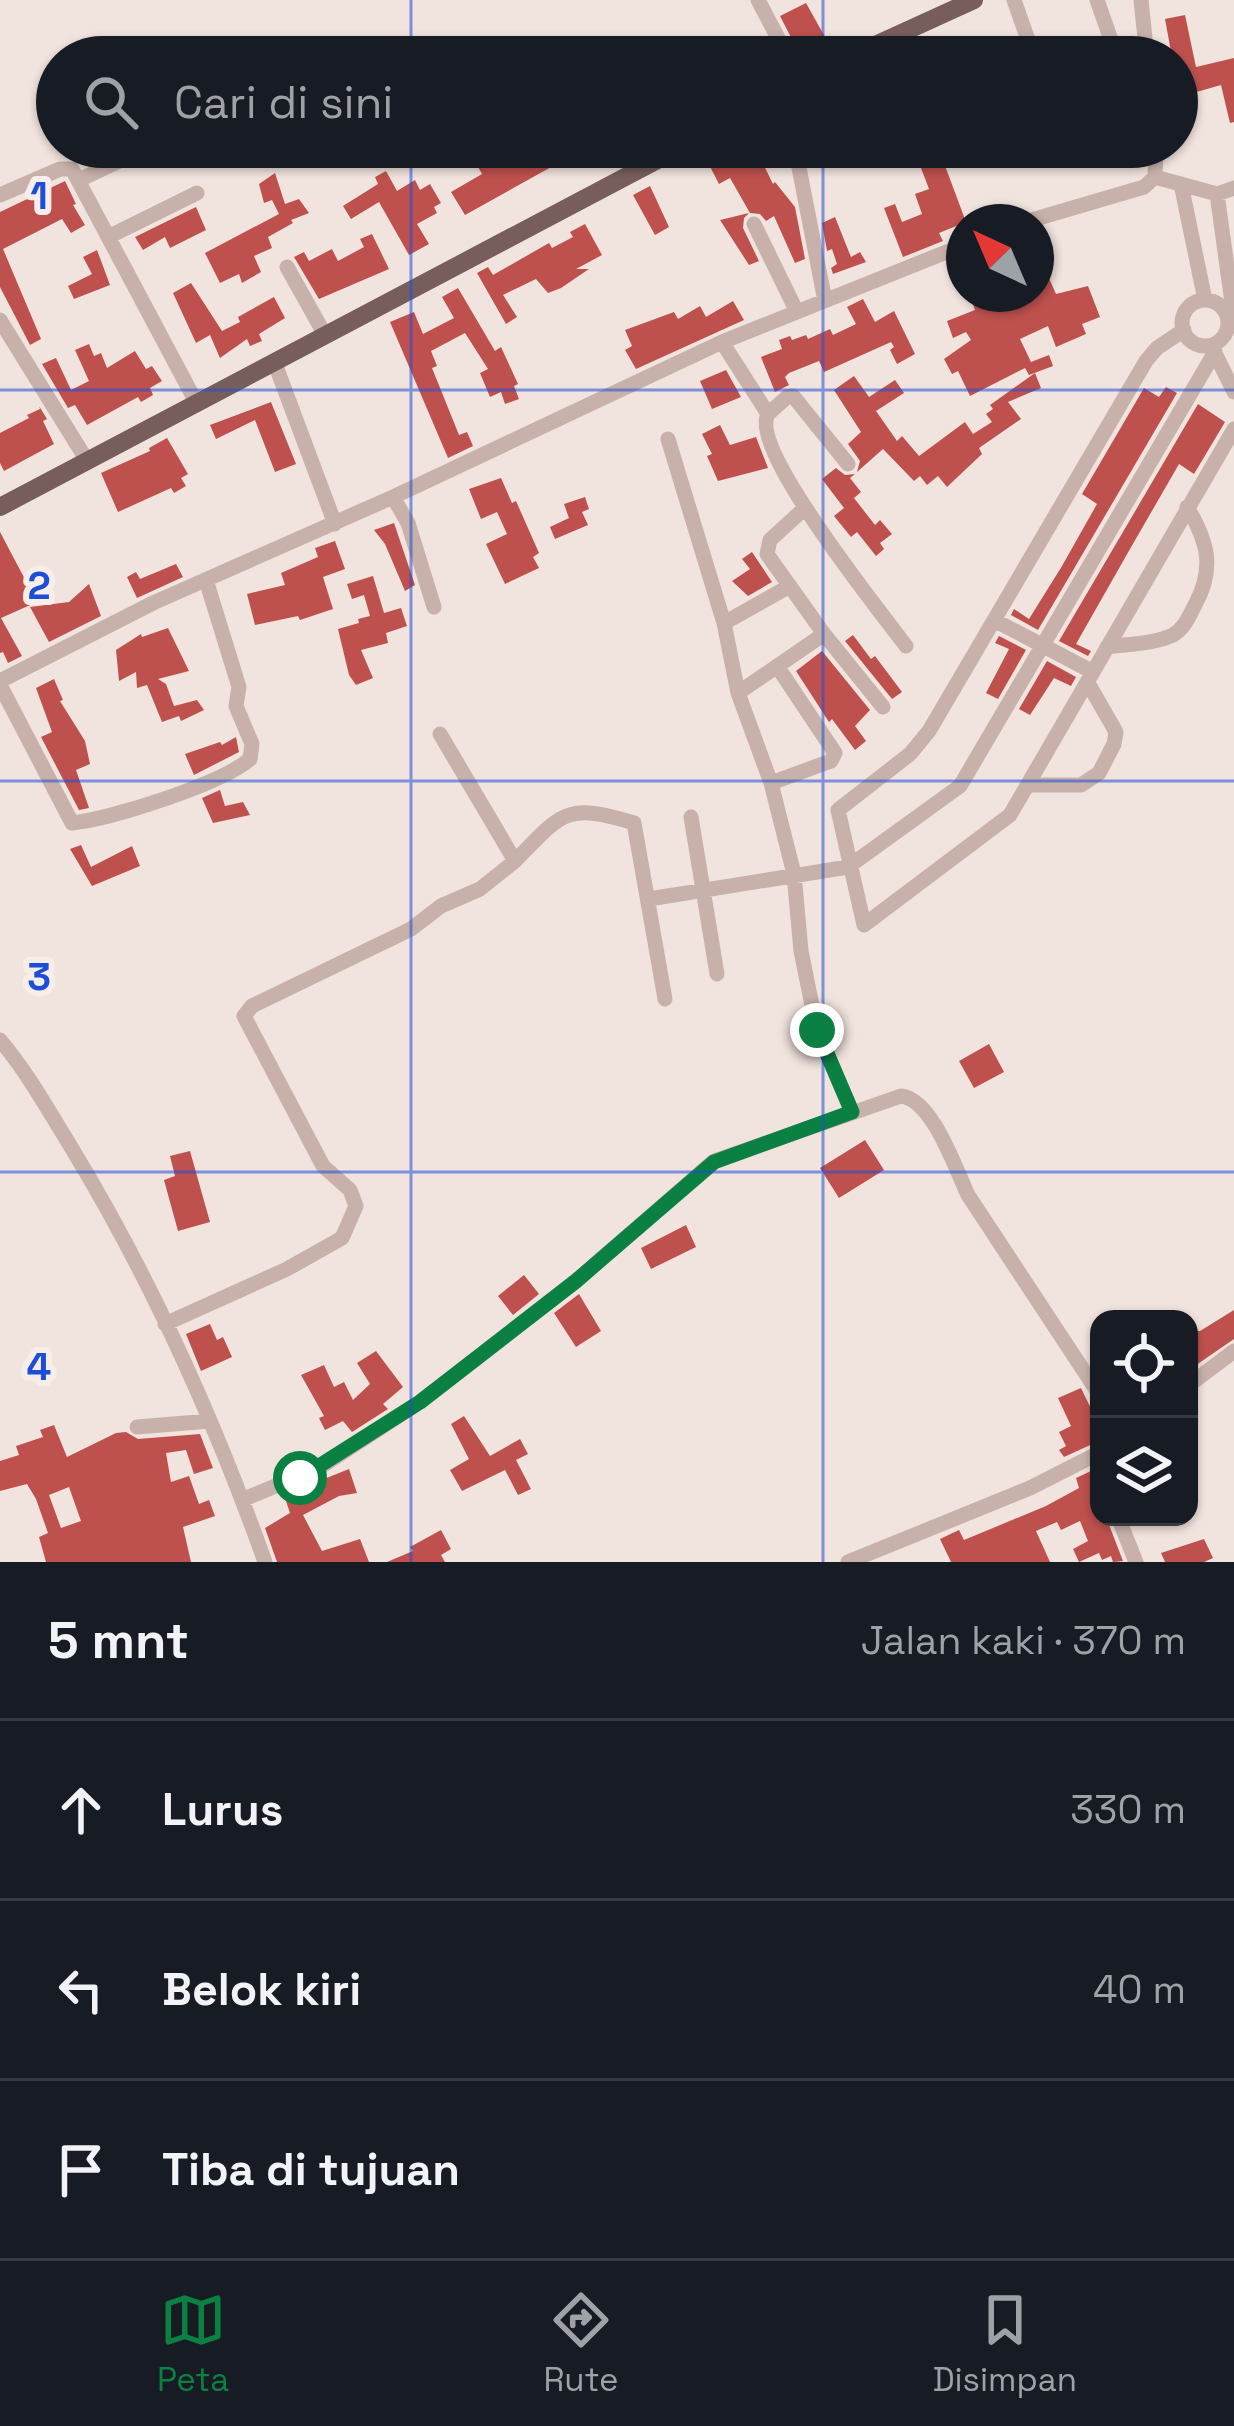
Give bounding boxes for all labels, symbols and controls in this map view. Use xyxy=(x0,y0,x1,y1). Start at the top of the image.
search box xyxy=(36,36,1198,168)
icon: search xyxy=(78,69,144,135)
text: Cari di sini xyxy=(174,74,393,131)
text: 1 xyxy=(30,171,48,220)
north arrow xyxy=(946,204,1054,312)
text: 2 xyxy=(27,561,51,610)
text: 3 xyxy=(27,952,51,1001)
route end xyxy=(790,1003,844,1057)
map controls xyxy=(1090,1310,1198,1526)
button: locate xyxy=(1090,1310,1198,1418)
text: 4 xyxy=(27,1342,51,1391)
button: layers xyxy=(1090,1418,1198,1526)
route start xyxy=(273,1451,327,1505)
text: 5 mnt xyxy=(48,1608,189,1673)
text: Jalan kaki · 370 m xyxy=(861,1616,1186,1665)
icon: ahead xyxy=(48,1777,114,1843)
text: Lurus xyxy=(162,1781,283,1838)
text: 330 m xyxy=(1070,1785,1186,1834)
icon: left xyxy=(48,1957,114,2023)
text: Belok kiri xyxy=(162,1961,361,2018)
text: 40 m xyxy=(1093,1965,1186,2014)
icon: arrive xyxy=(48,2137,114,2203)
text: Tiba di tujuan xyxy=(162,2141,460,2198)
tab: Peta xyxy=(157,2287,229,2401)
tab: Rute xyxy=(543,2287,619,2401)
tab: Disimpan xyxy=(933,2287,1077,2401)

